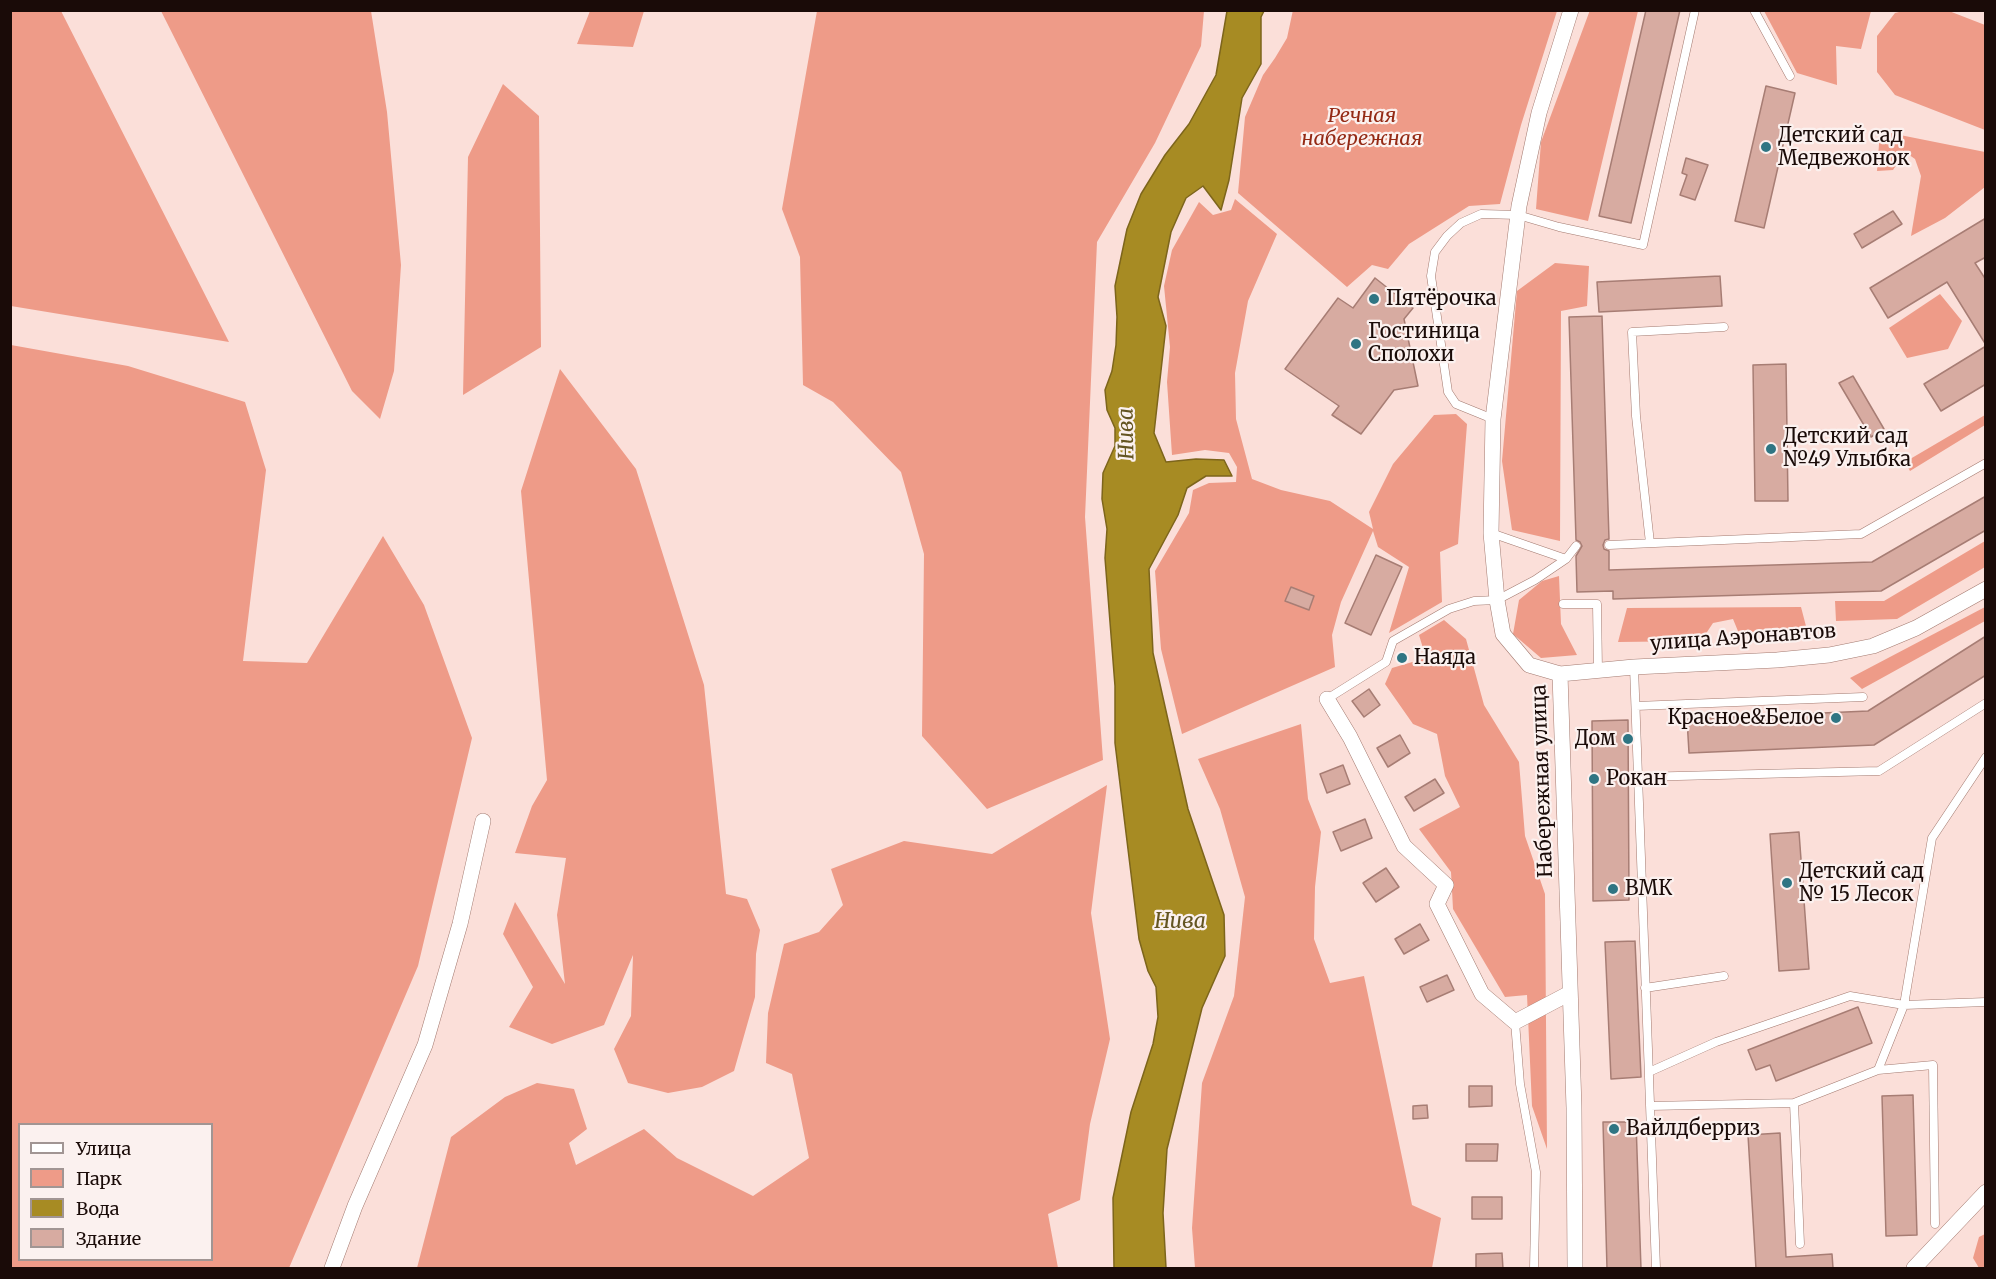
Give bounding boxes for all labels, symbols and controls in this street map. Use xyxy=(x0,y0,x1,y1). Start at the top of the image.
park label: Речная набережная xyxy=(1302,104,1422,151)
place label: Детский сад Медвежонок xyxy=(1778,124,1910,171)
marker: Детский сад Медвежонок xyxy=(1759,140,1773,154)
place label: Пятёрочка xyxy=(1386,287,1497,311)
marker: Пятёрочка xyxy=(1367,292,1381,306)
place label: Гостиница Сполохи xyxy=(1368,320,1480,367)
marker: Гостиница Сполохи xyxy=(1349,337,1363,351)
water label: Нива xyxy=(1114,408,1140,460)
place label: Детский сад №49 Улыбка xyxy=(1783,425,1911,472)
marker: Детский сад №49 Улыбка xyxy=(1764,442,1778,456)
street label: улица Аэронавтов xyxy=(1649,620,1837,656)
place label: Наяда xyxy=(1414,646,1476,670)
marker: Наяда xyxy=(1395,651,1409,665)
street label: Набережная улица xyxy=(1528,684,1558,878)
place label: Красное&Белое xyxy=(1668,706,1824,730)
marker: Красное&Белое xyxy=(1829,711,1843,725)
place label: Дом xyxy=(1575,727,1616,751)
marker: Дом xyxy=(1621,732,1635,746)
place label: Рокан xyxy=(1606,767,1667,791)
marker: Рокан xyxy=(1587,772,1601,786)
place label: Детский сад № 15 Лесок xyxy=(1799,860,1924,907)
marker: Детский сад № 15 Лесок xyxy=(1780,876,1794,890)
place label: ВМК xyxy=(1625,877,1672,901)
marker: ВМК xyxy=(1606,882,1620,896)
water label: Нива xyxy=(1154,909,1206,935)
place label: Вайлдберриз xyxy=(1626,1117,1760,1141)
marker: Вайлдберриз xyxy=(1607,1122,1621,1136)
legend xyxy=(18,1123,213,1261)
text: Улица xyxy=(76,1137,131,1160)
text: Парк xyxy=(76,1167,122,1190)
text: Вода xyxy=(76,1197,120,1220)
text: Здание xyxy=(76,1227,141,1250)

